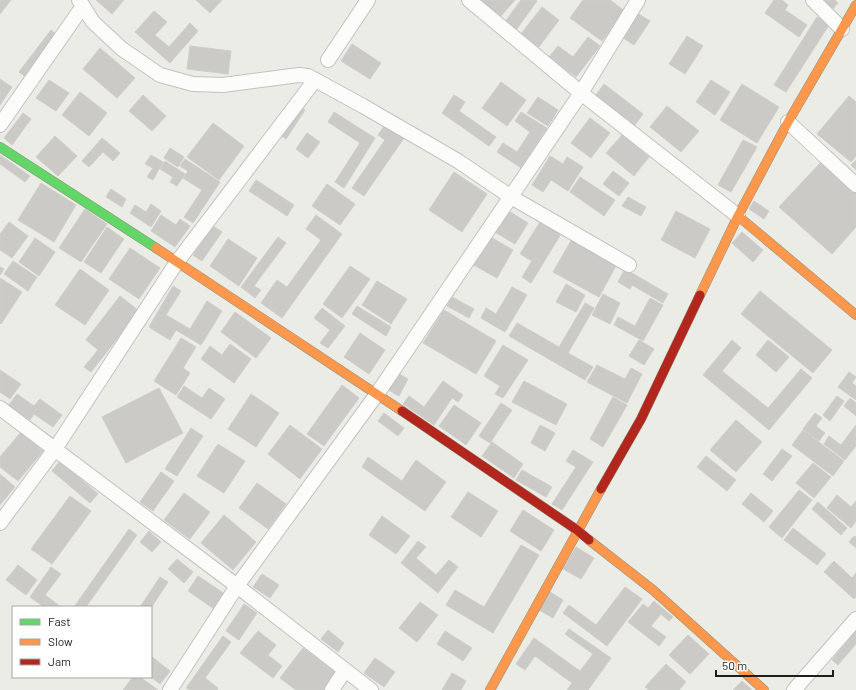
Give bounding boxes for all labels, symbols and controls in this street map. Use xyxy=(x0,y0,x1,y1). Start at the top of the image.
legend xyxy=(12,606,152,678)
text: Fast xyxy=(48,614,71,628)
text: Slow xyxy=(48,634,73,648)
scale bar xyxy=(716,652,833,678)
text: Jam xyxy=(48,654,71,668)
text: 50 m xyxy=(722,658,747,672)

